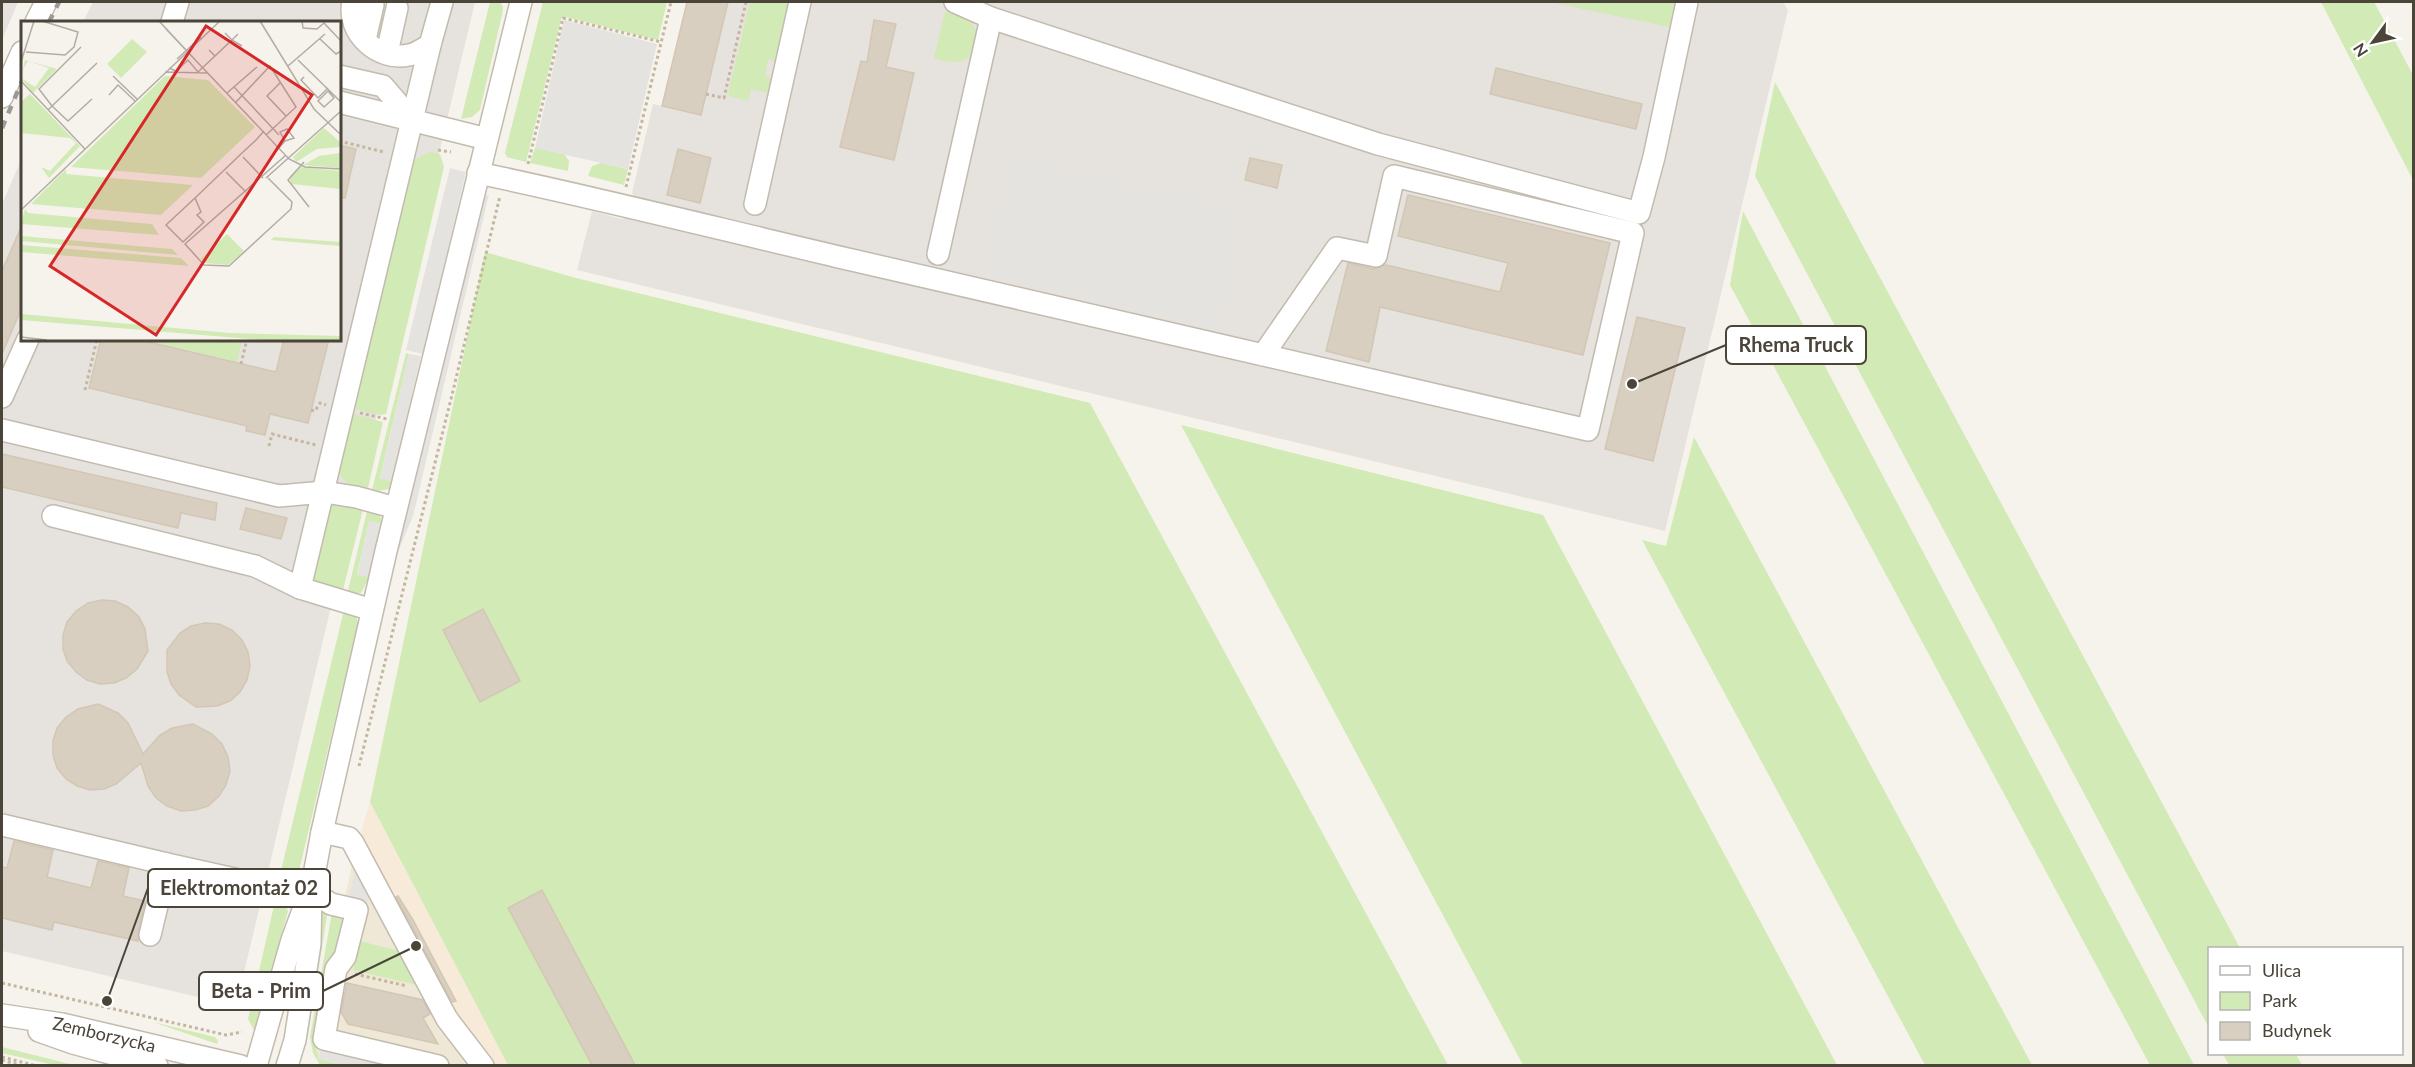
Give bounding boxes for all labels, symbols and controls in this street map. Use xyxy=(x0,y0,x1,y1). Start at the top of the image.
north arrow xyxy=(2343,12,2403,72)
inset map xyxy=(21,21,340,340)
text: N xyxy=(2349,40,2371,61)
callout: Rhema Truck xyxy=(1726,326,1866,364)
text: Rhema Truck xyxy=(1739,332,1854,356)
callout: Elektromontaż 02 xyxy=(148,869,330,907)
text: Elektromontaż 02 xyxy=(160,875,318,899)
legend xyxy=(2208,947,2403,1055)
text: Ulica xyxy=(2262,959,2301,981)
callout: Beta - Prim xyxy=(199,972,323,1010)
text: Beta - Prim xyxy=(211,978,311,1002)
text: Park xyxy=(2262,989,2298,1011)
street label: Zemborzycka xyxy=(51,1012,158,1057)
text: Budynek xyxy=(2262,1019,2332,1041)

